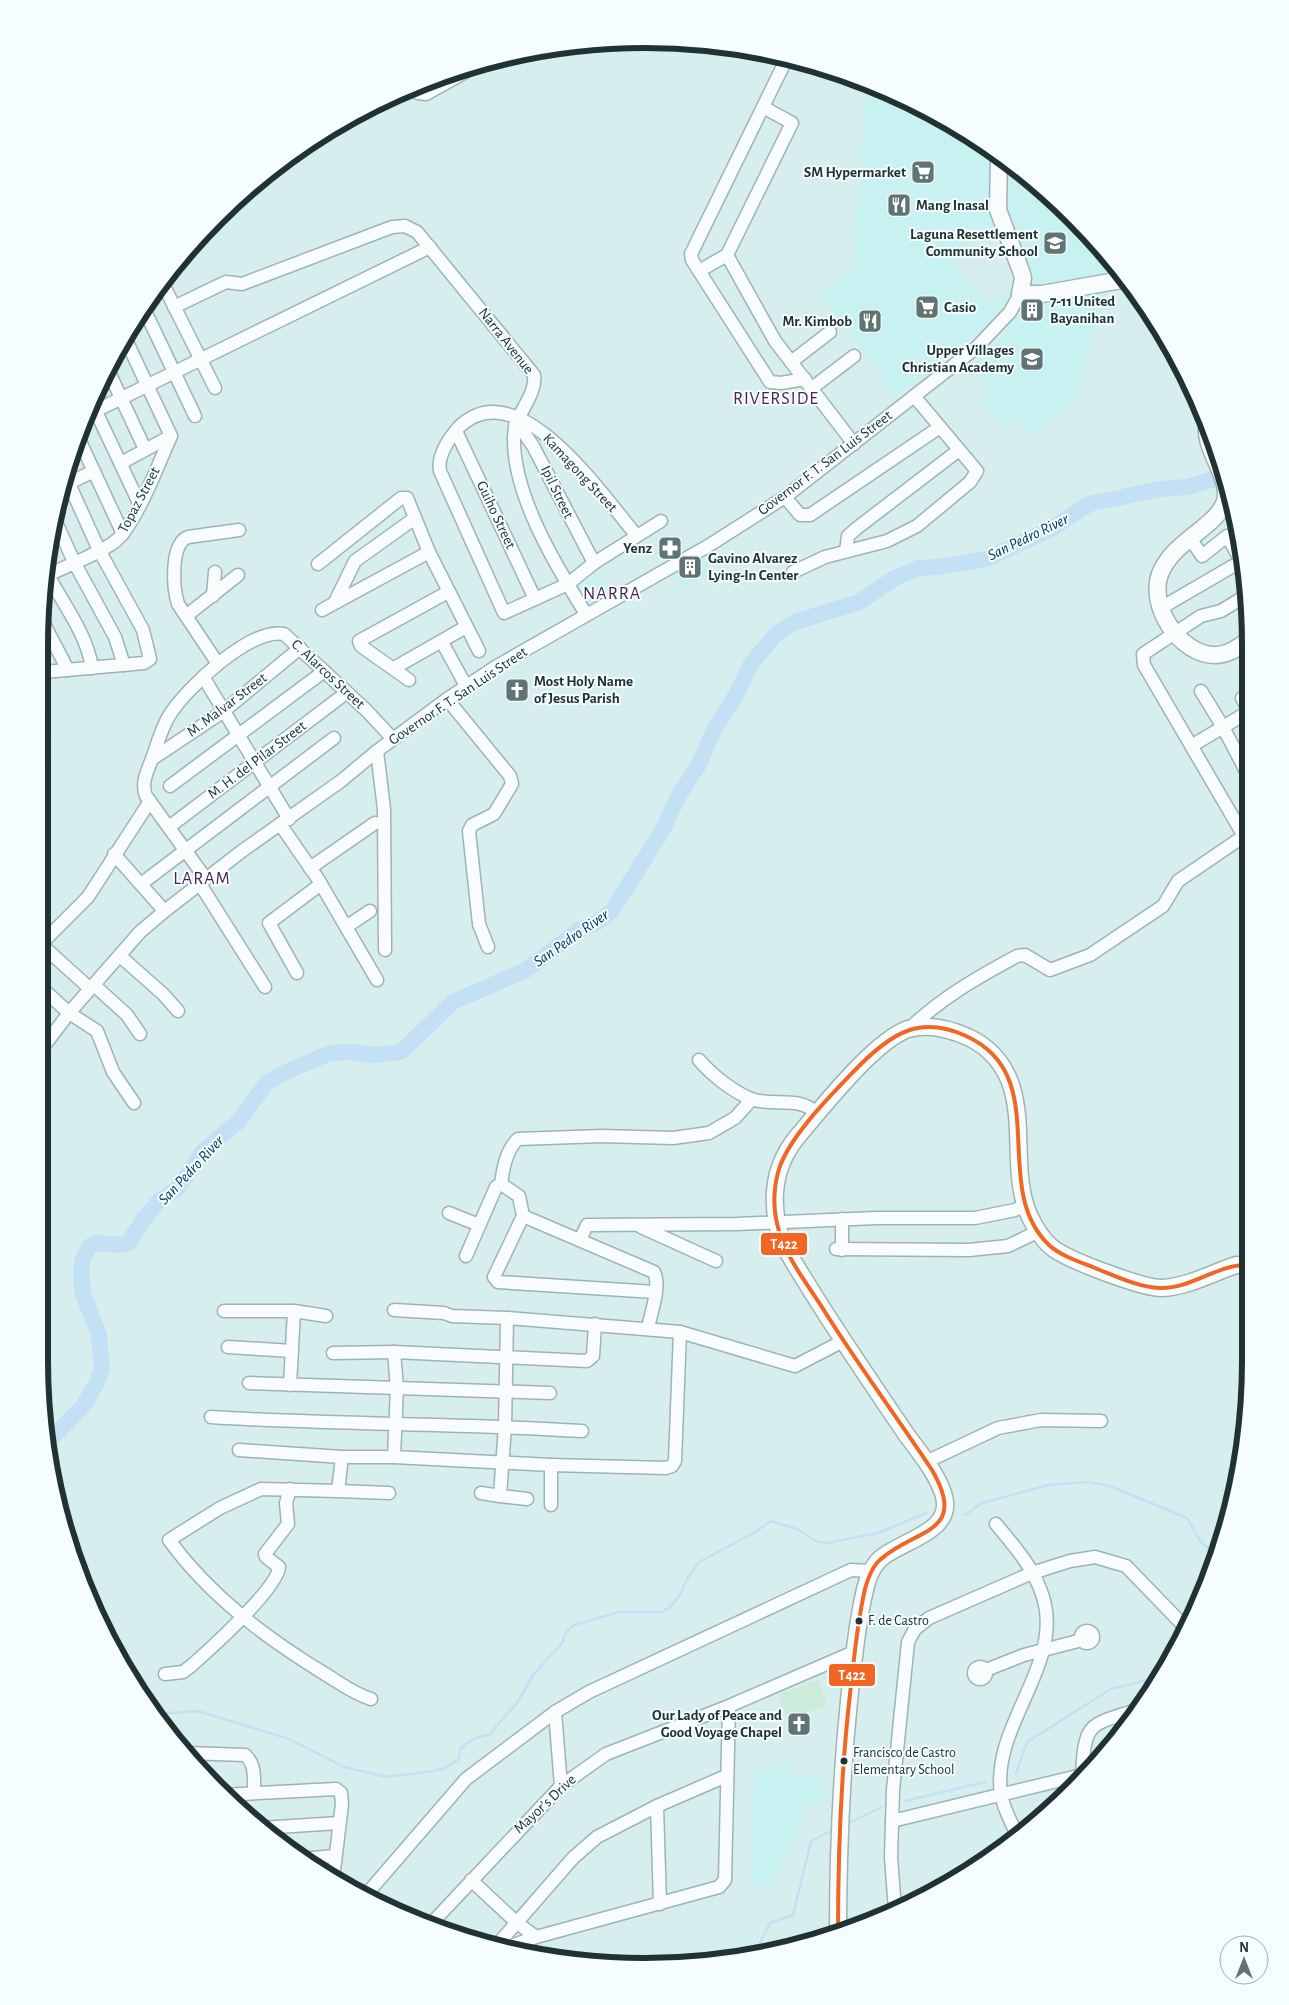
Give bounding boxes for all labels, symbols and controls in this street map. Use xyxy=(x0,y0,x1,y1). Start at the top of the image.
supermarket icon: SM Hypermarket xyxy=(910,159,936,185)
place label: SM Hypermarket xyxy=(804,165,906,180)
restaurant icon: Mang Inasal xyxy=(886,192,912,218)
place label: Mang Inasal xyxy=(916,198,989,213)
place label: Laguna Resettlement Community School xyxy=(910,227,1038,259)
school or university icon: Laguna Resettlement Community School xyxy=(1042,230,1068,256)
supermarket icon: Casio xyxy=(914,294,940,320)
place label: 7-11 United Bayanihan xyxy=(1050,294,1115,326)
building icon: 7-11 United Bayanihan xyxy=(1019,297,1045,323)
place label: Casio xyxy=(944,300,976,315)
street label: Narra Avenue xyxy=(476,305,536,377)
restaurant icon: Mr. Kimbob xyxy=(857,308,883,334)
place label: Mr. Kimbob xyxy=(782,314,852,329)
place label: Upper Villages Christian Academy xyxy=(902,343,1014,375)
school or university icon: Upper Villages Christian Academy xyxy=(1019,346,1045,372)
district label: RIVERSIDE xyxy=(733,390,819,408)
street label: Governor F. T. San Luis Street xyxy=(755,408,895,518)
street label: Kamagong Street xyxy=(540,431,620,515)
street label: Ipil Street xyxy=(538,463,576,521)
street label: Topaz Street xyxy=(115,464,163,535)
street label: Guiho Street xyxy=(474,479,518,551)
water label: San Pedro River xyxy=(985,510,1072,563)
pharmacy icon: Yenz xyxy=(657,535,683,561)
place label: Yenz xyxy=(623,541,652,556)
place label: Gavino Alvarez Lying-In Center xyxy=(708,551,799,583)
building icon: Gavino Alvarez Lying-In Center xyxy=(677,554,703,580)
district label: NARRA xyxy=(583,585,641,603)
street label: C. Alarcos Street xyxy=(288,636,368,712)
street label: Governor F. T. San Luis Street xyxy=(386,644,530,748)
street label: M. Malvar Street xyxy=(184,670,270,740)
place label: Most Holy Name of Jesus Parish xyxy=(534,674,633,706)
church icon: Most Holy Name of Jesus Parish xyxy=(504,677,530,703)
street label: M. H. del Pilar Street xyxy=(205,718,309,802)
district label: LARAM xyxy=(173,870,231,888)
water label: San Pedro River xyxy=(530,906,612,970)
water label: San Pedro River xyxy=(155,1132,227,1208)
line badge: T422 xyxy=(760,1232,808,1256)
text: T422 xyxy=(770,1238,798,1252)
place label: F. de Castro xyxy=(868,1614,929,1628)
marker: F. de Castro xyxy=(854,1616,864,1626)
line badge: T422 xyxy=(828,1663,876,1687)
text: T422 xyxy=(838,1669,866,1683)
place label: Our Lady of Peace and Good Voyage Chapel xyxy=(652,1708,782,1740)
church icon: Our Lady of Peace and Good Voyage Chapel xyxy=(786,1711,812,1737)
place label: Francisco de Castro Elementary School xyxy=(853,1746,956,1777)
marker: Francisco de Castro Elementary School xyxy=(839,1756,849,1766)
street label: Mayor's Drive xyxy=(511,1772,579,1836)
north arrow xyxy=(1219,1935,1269,1985)
text: N xyxy=(1239,1941,1249,1955)

